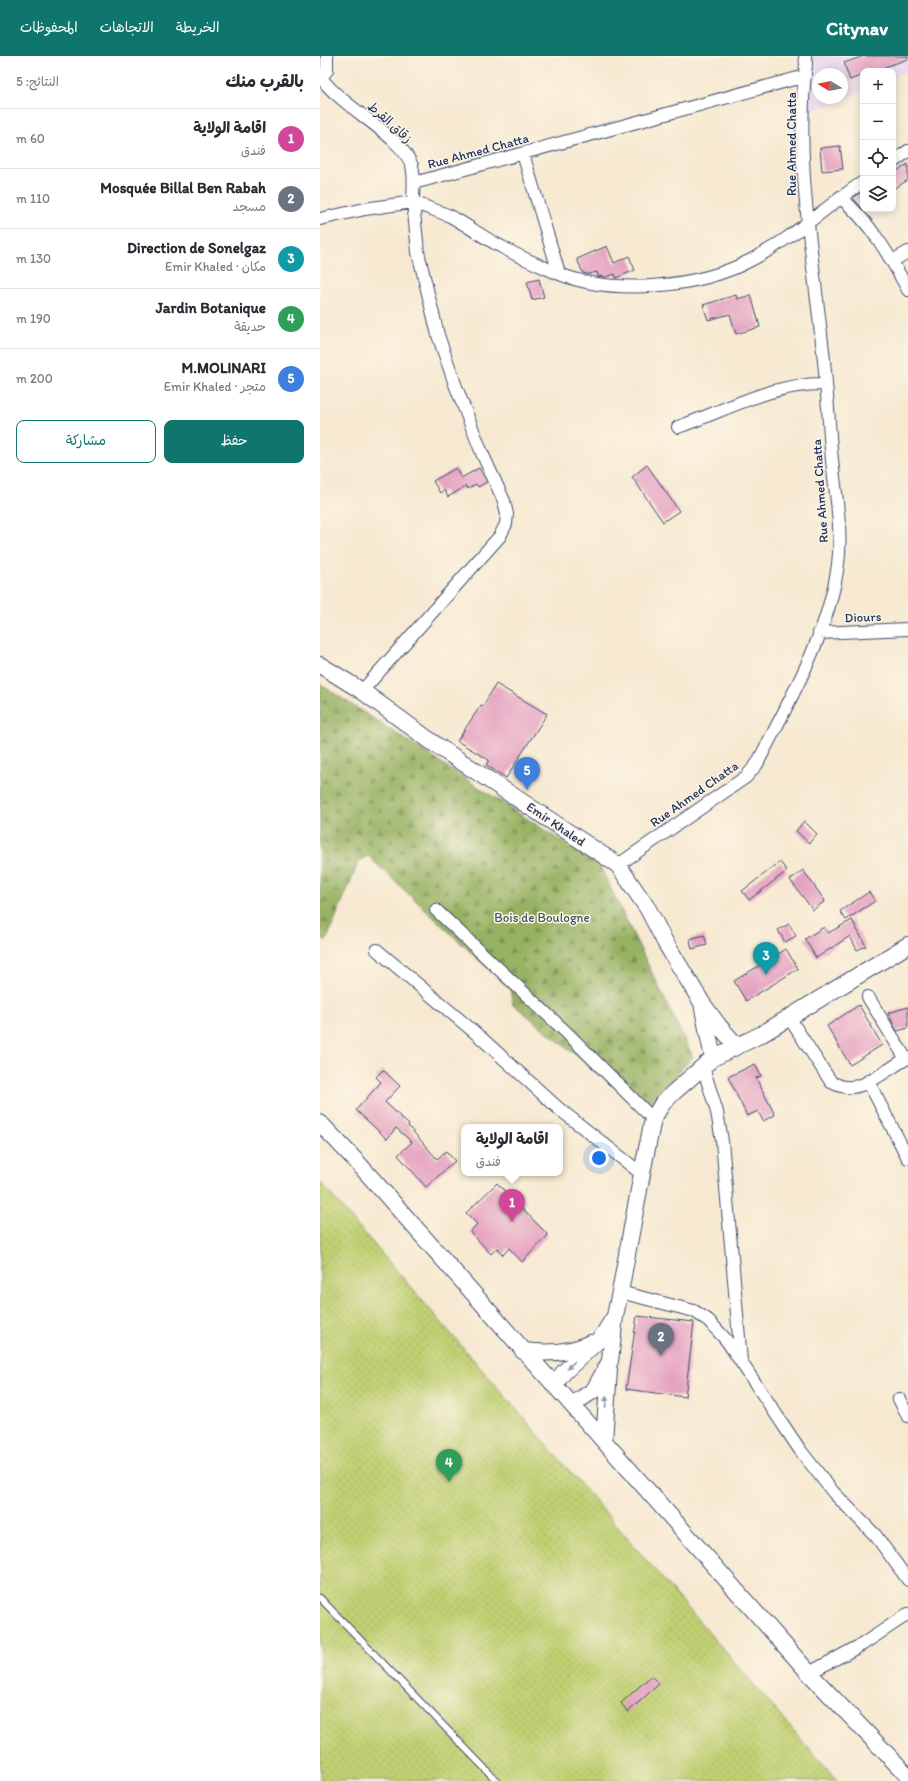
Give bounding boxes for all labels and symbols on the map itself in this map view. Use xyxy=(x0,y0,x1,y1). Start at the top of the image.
north arrow xyxy=(812,68,848,104)
street label: Rue Ahmed Chatta xyxy=(784,91,799,196)
street label: زقاق القرط xyxy=(364,98,415,146)
street label: Rue Ahmed Chatta xyxy=(426,130,531,172)
street label: Rue Ahmed Chatta xyxy=(809,438,831,543)
street label: Diours xyxy=(844,609,882,625)
pin: 5 xyxy=(514,757,540,790)
street label: Rue Ahmed Chatta xyxy=(647,758,741,830)
street label: Emir Khaled xyxy=(524,799,588,849)
park label: Bois de Boulogne xyxy=(494,910,590,925)
pin: 3 xyxy=(753,942,779,975)
your location xyxy=(589,1148,609,1168)
pin: 1 xyxy=(499,1189,525,1222)
pin: 2 xyxy=(648,1323,674,1356)
one-way arrow xyxy=(566,1360,576,1370)
one-way arrow xyxy=(602,1396,609,1408)
pin: 4 xyxy=(436,1449,462,1482)

